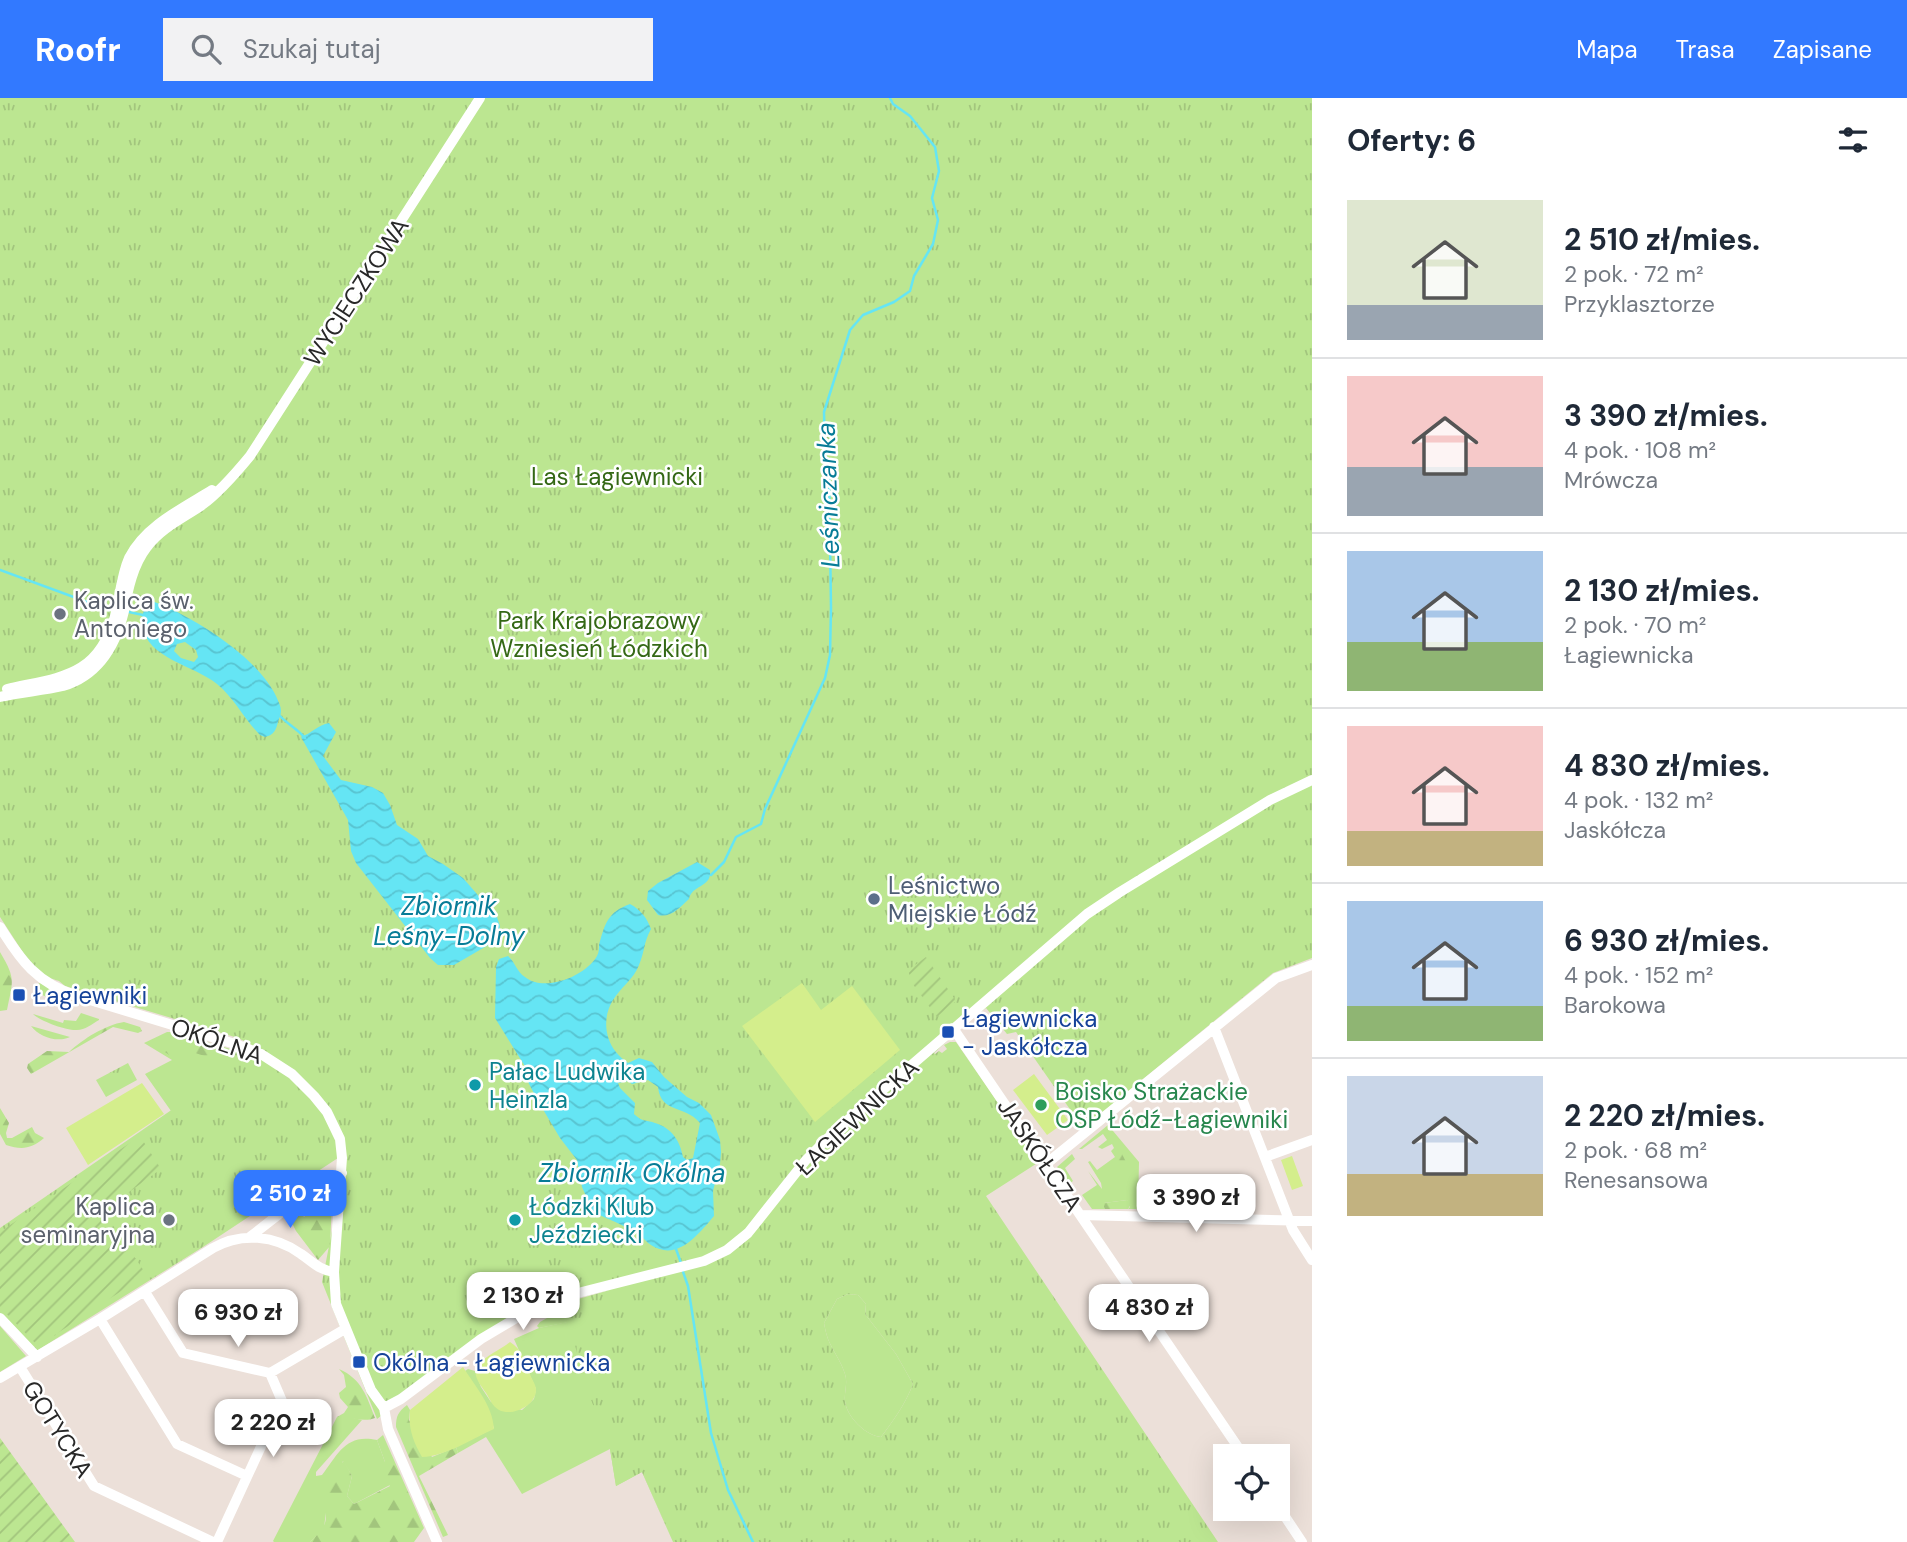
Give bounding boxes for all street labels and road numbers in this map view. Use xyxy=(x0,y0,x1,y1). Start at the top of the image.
street label: WYCIECZKOWA xyxy=(296,212,416,372)
street label: OKÓLNA xyxy=(167,1011,267,1071)
street label: ŁAGIEWNICKA xyxy=(789,1052,925,1182)
street label: JASKÓŁCZA xyxy=(991,1092,1089,1218)
street label: GOTYCKA xyxy=(16,1374,100,1484)

